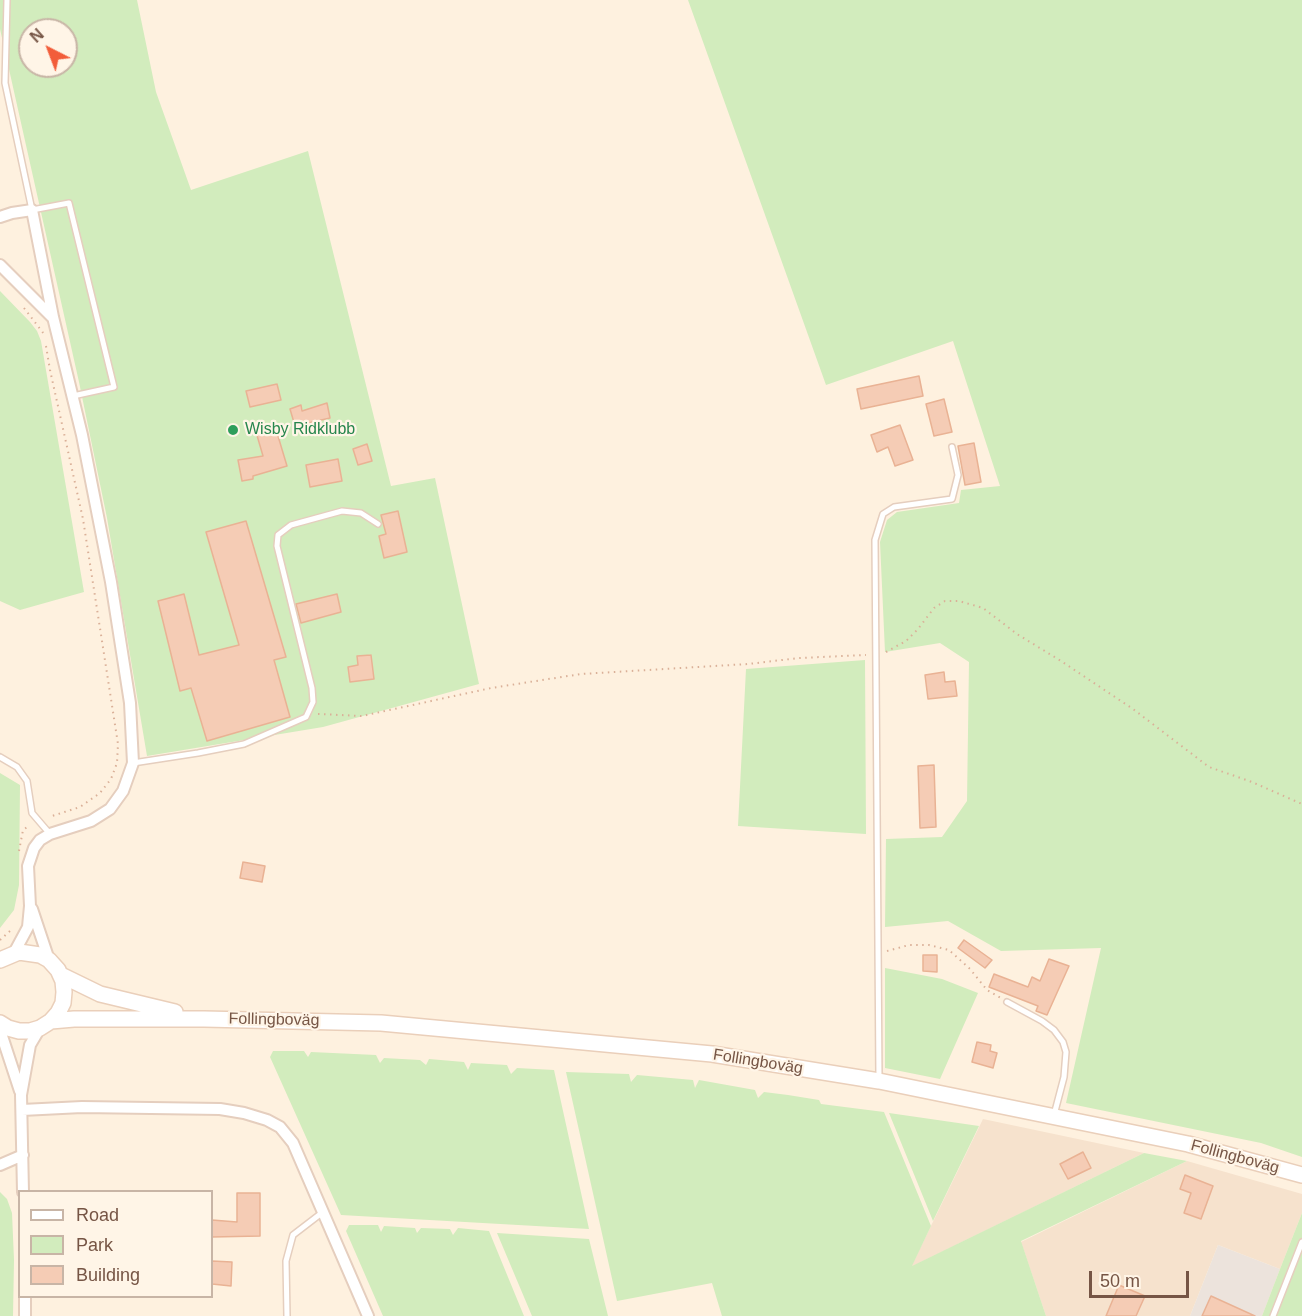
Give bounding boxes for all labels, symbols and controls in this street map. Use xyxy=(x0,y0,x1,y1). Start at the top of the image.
north arrow xyxy=(18,18,78,78)
text: N xyxy=(27,26,47,46)
place label: Wisby Ridklubb xyxy=(245,420,355,440)
marker: Wisby Ridklubb xyxy=(226,423,240,437)
street label: Follingboväg xyxy=(228,1010,320,1030)
street label: Follingboväg xyxy=(712,1045,804,1079)
street label: Follingboväg xyxy=(1189,1136,1281,1178)
legend xyxy=(18,1190,213,1298)
text: Road xyxy=(76,1205,119,1225)
text: Park xyxy=(76,1235,113,1255)
scale bar xyxy=(1092,1259,1192,1297)
text: Building xyxy=(76,1265,140,1285)
text: 50 m xyxy=(1100,1271,1140,1291)

